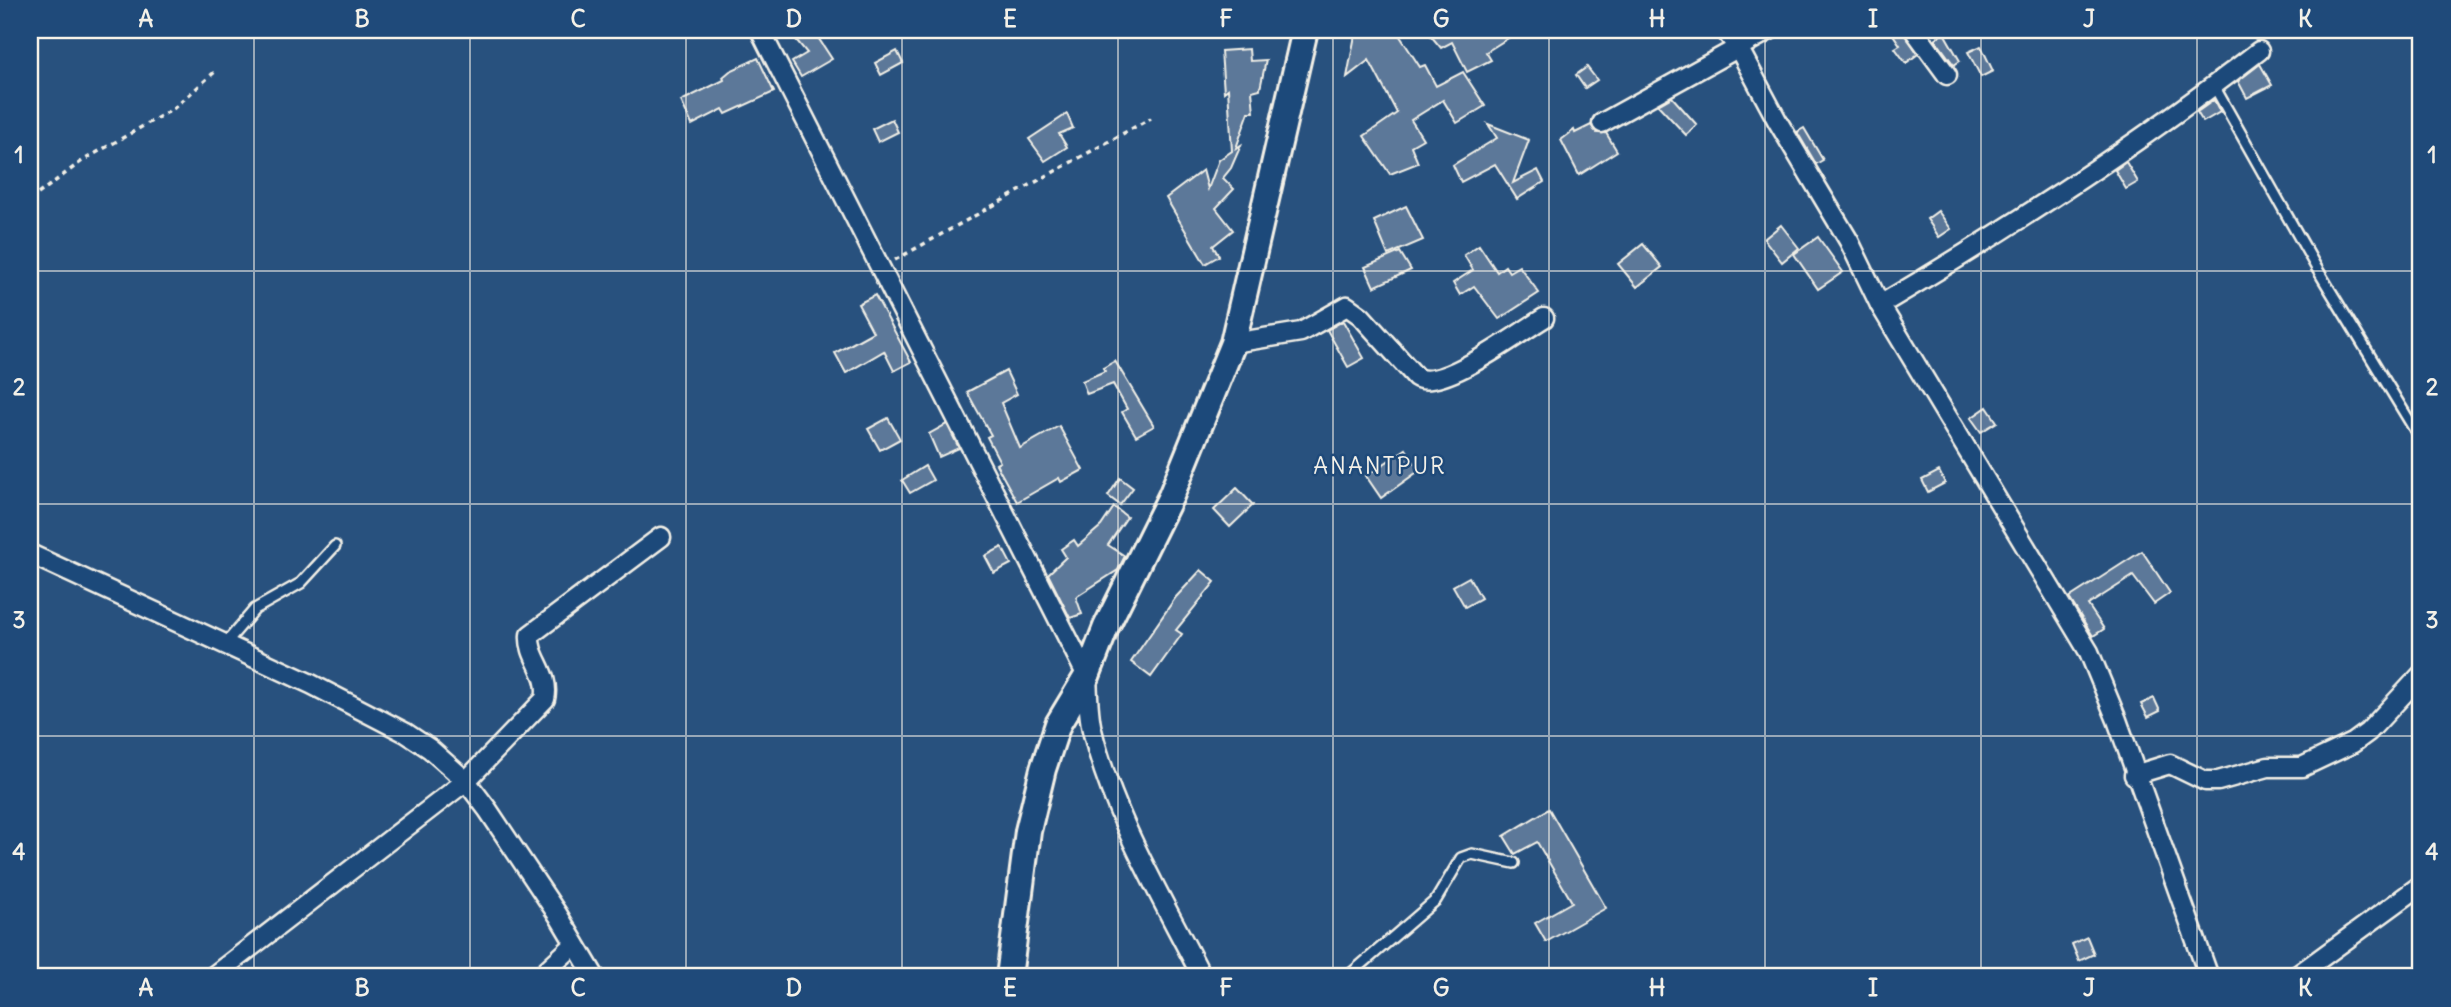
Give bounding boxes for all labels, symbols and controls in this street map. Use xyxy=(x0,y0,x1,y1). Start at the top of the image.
text: A xyxy=(139,4,154,33)
text: B xyxy=(354,4,370,33)
text: C xyxy=(570,4,586,33)
text: D xyxy=(786,4,802,33)
text: E xyxy=(1003,4,1017,33)
text: F xyxy=(1219,4,1233,33)
text: G xyxy=(1433,4,1449,33)
text: H xyxy=(1649,4,1665,33)
text: I xyxy=(1868,4,1878,33)
text: J xyxy=(2083,4,2095,33)
text: K xyxy=(2298,4,2313,33)
text: 1 xyxy=(14,140,24,169)
text: 1 xyxy=(2427,140,2437,169)
text: 2 xyxy=(13,372,26,401)
text: 2 xyxy=(2426,372,2439,401)
district label: ANANTPUR xyxy=(1313,451,1447,480)
text: 3 xyxy=(12,605,26,634)
text: 3 xyxy=(2425,605,2439,634)
text: 4 xyxy=(12,837,26,866)
text: 4 xyxy=(2425,837,2439,866)
text: A xyxy=(139,973,154,1002)
text: B xyxy=(354,973,370,1002)
text: C xyxy=(570,973,586,1002)
text: D xyxy=(786,973,802,1002)
text: E xyxy=(1003,973,1017,1002)
text: F xyxy=(1219,973,1233,1002)
text: G xyxy=(1433,973,1449,1002)
text: H xyxy=(1649,973,1665,1002)
text: I xyxy=(1868,973,1878,1002)
text: J xyxy=(2083,973,2095,1002)
text: K xyxy=(2298,973,2313,1002)

